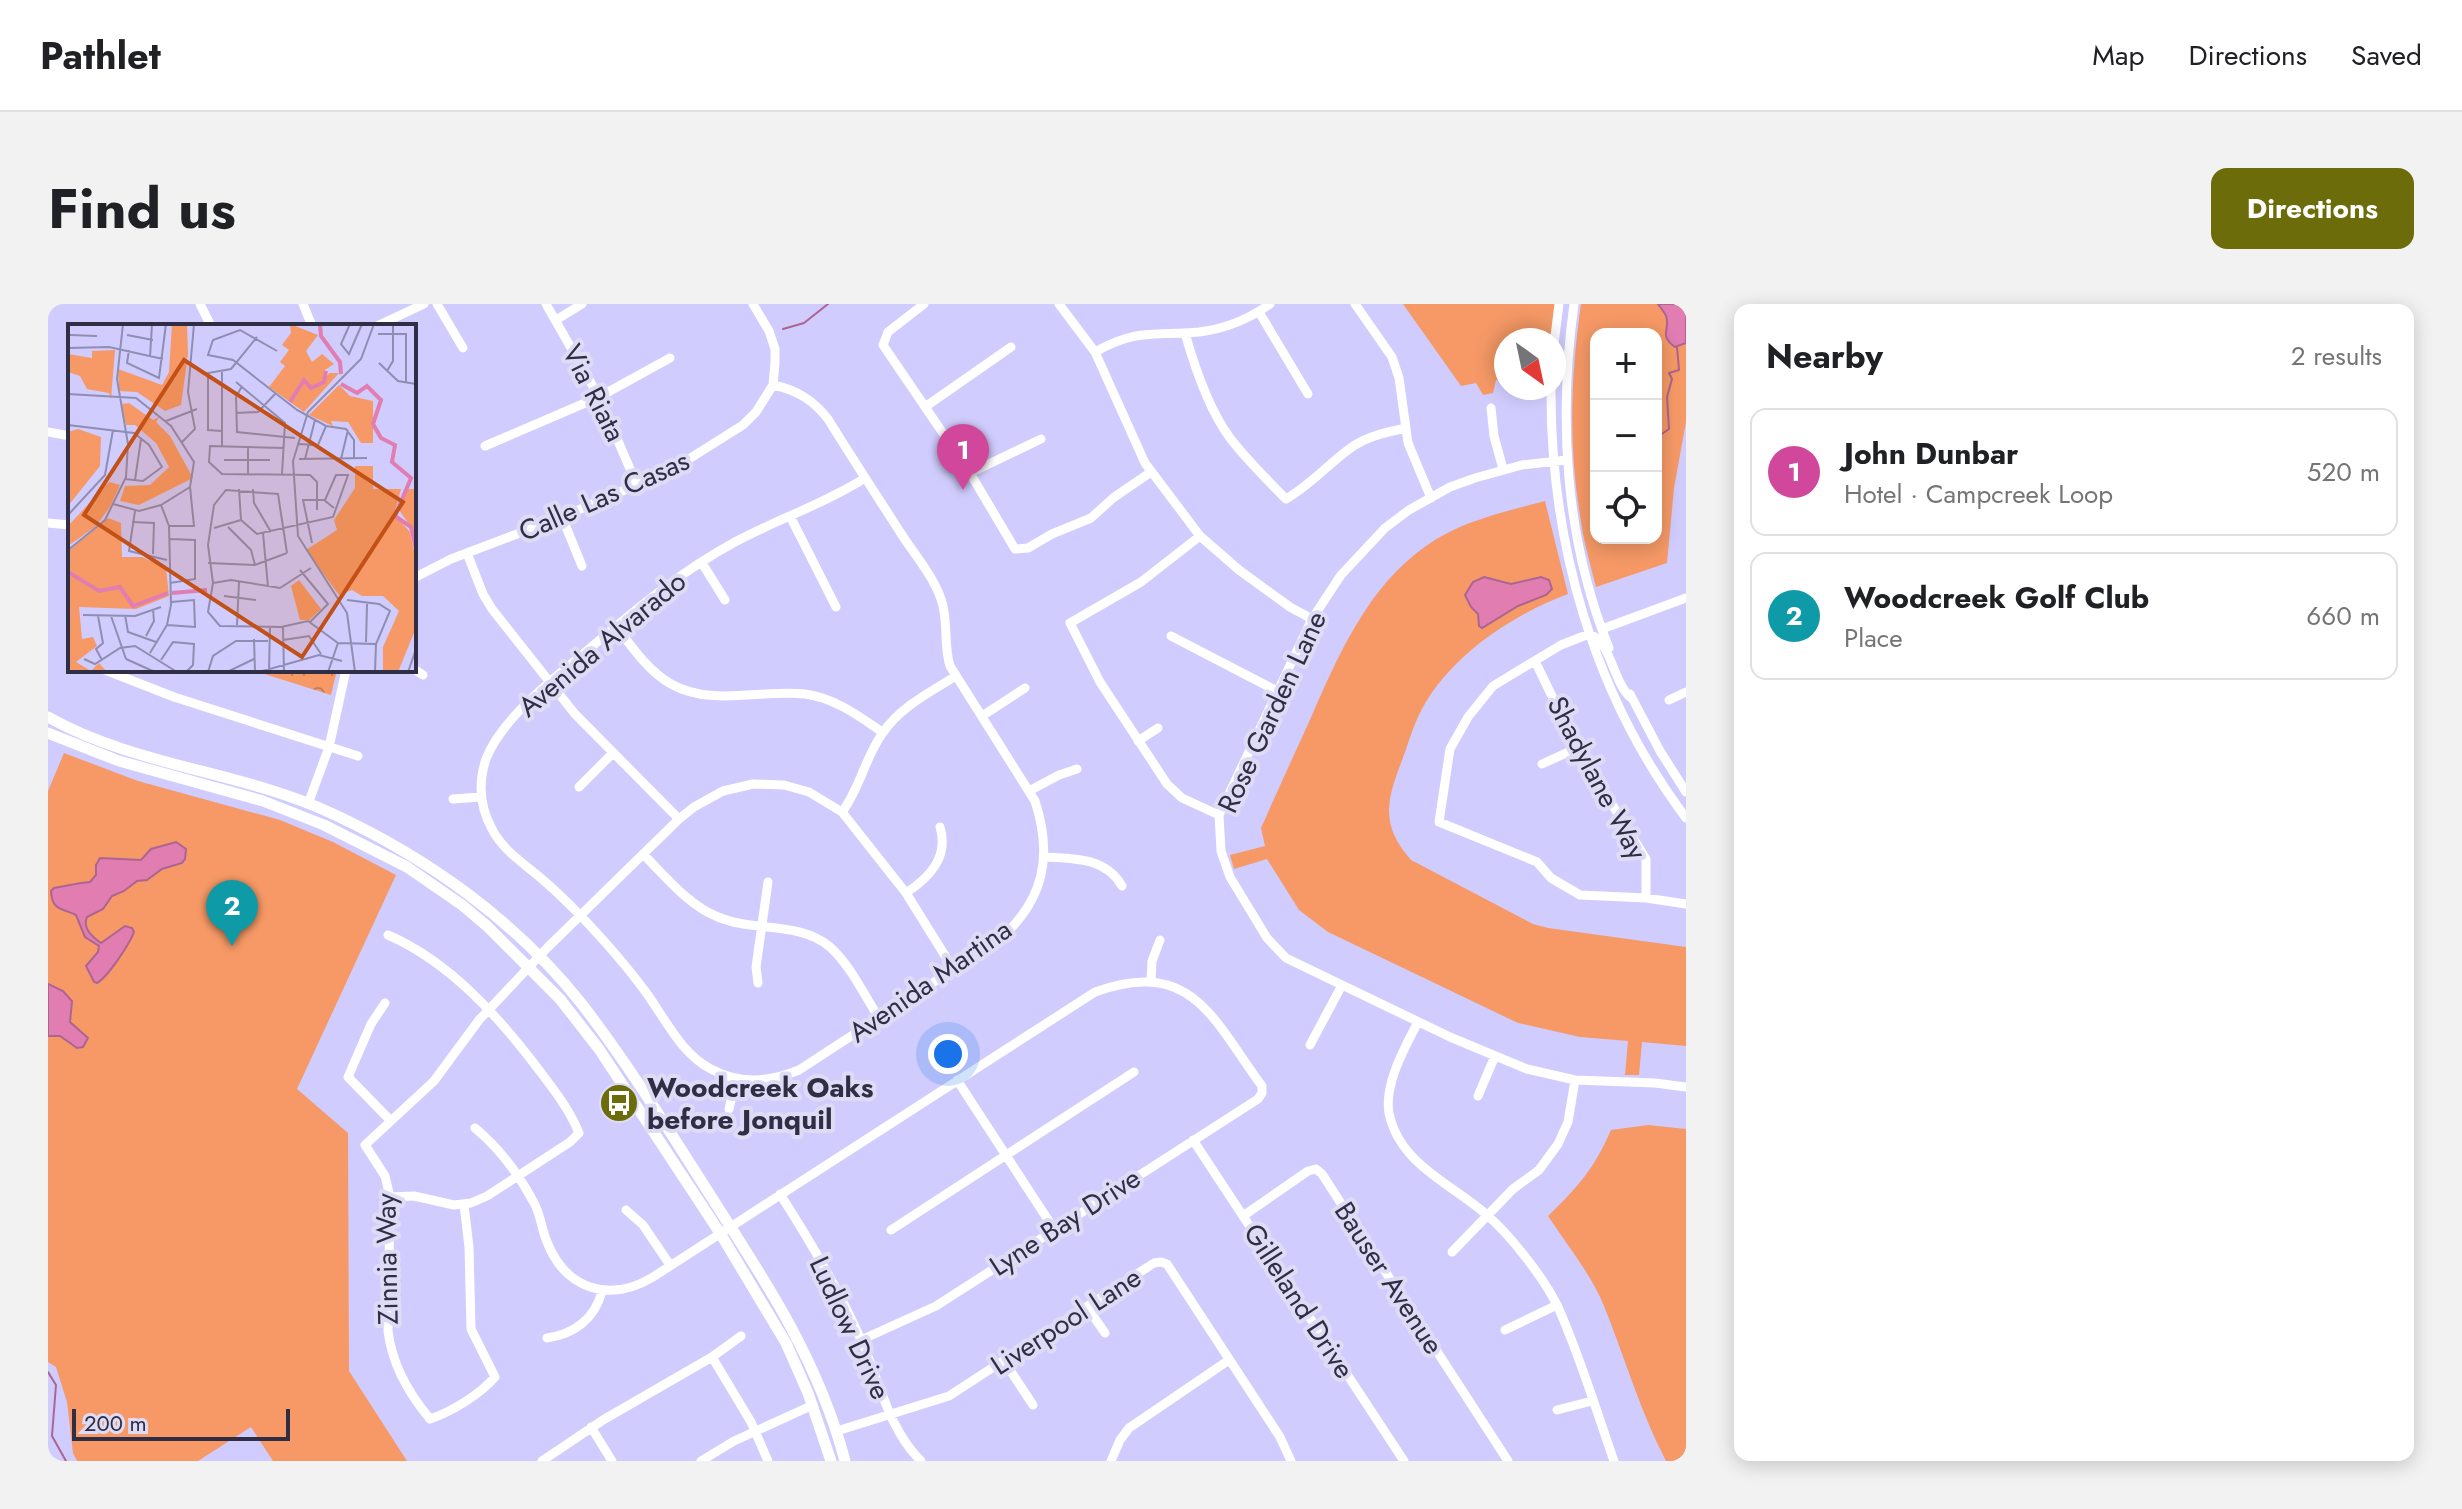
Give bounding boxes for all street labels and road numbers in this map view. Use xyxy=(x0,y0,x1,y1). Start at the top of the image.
street label: Via Riata xyxy=(552,337,636,449)
street label: Calle Las Casas xyxy=(512,440,696,552)
street label: Avenida Alvarado xyxy=(509,561,695,727)
street label: Rose Garden Lane xyxy=(1207,604,1337,820)
street label: Shadylane Way xyxy=(1537,689,1658,868)
street label: Avenida Martina xyxy=(840,909,1020,1053)
street label: Lyne Bay Drive xyxy=(981,1158,1149,1286)
street label: Zinnia Way xyxy=(365,1192,409,1325)
street label: Bauser Avenue xyxy=(1324,1194,1454,1362)
street label: Gilleland Drive xyxy=(1233,1215,1365,1387)
street label: Ludlow Drive xyxy=(799,1250,901,1406)
street label: Liverpool Lane xyxy=(983,1257,1149,1385)

